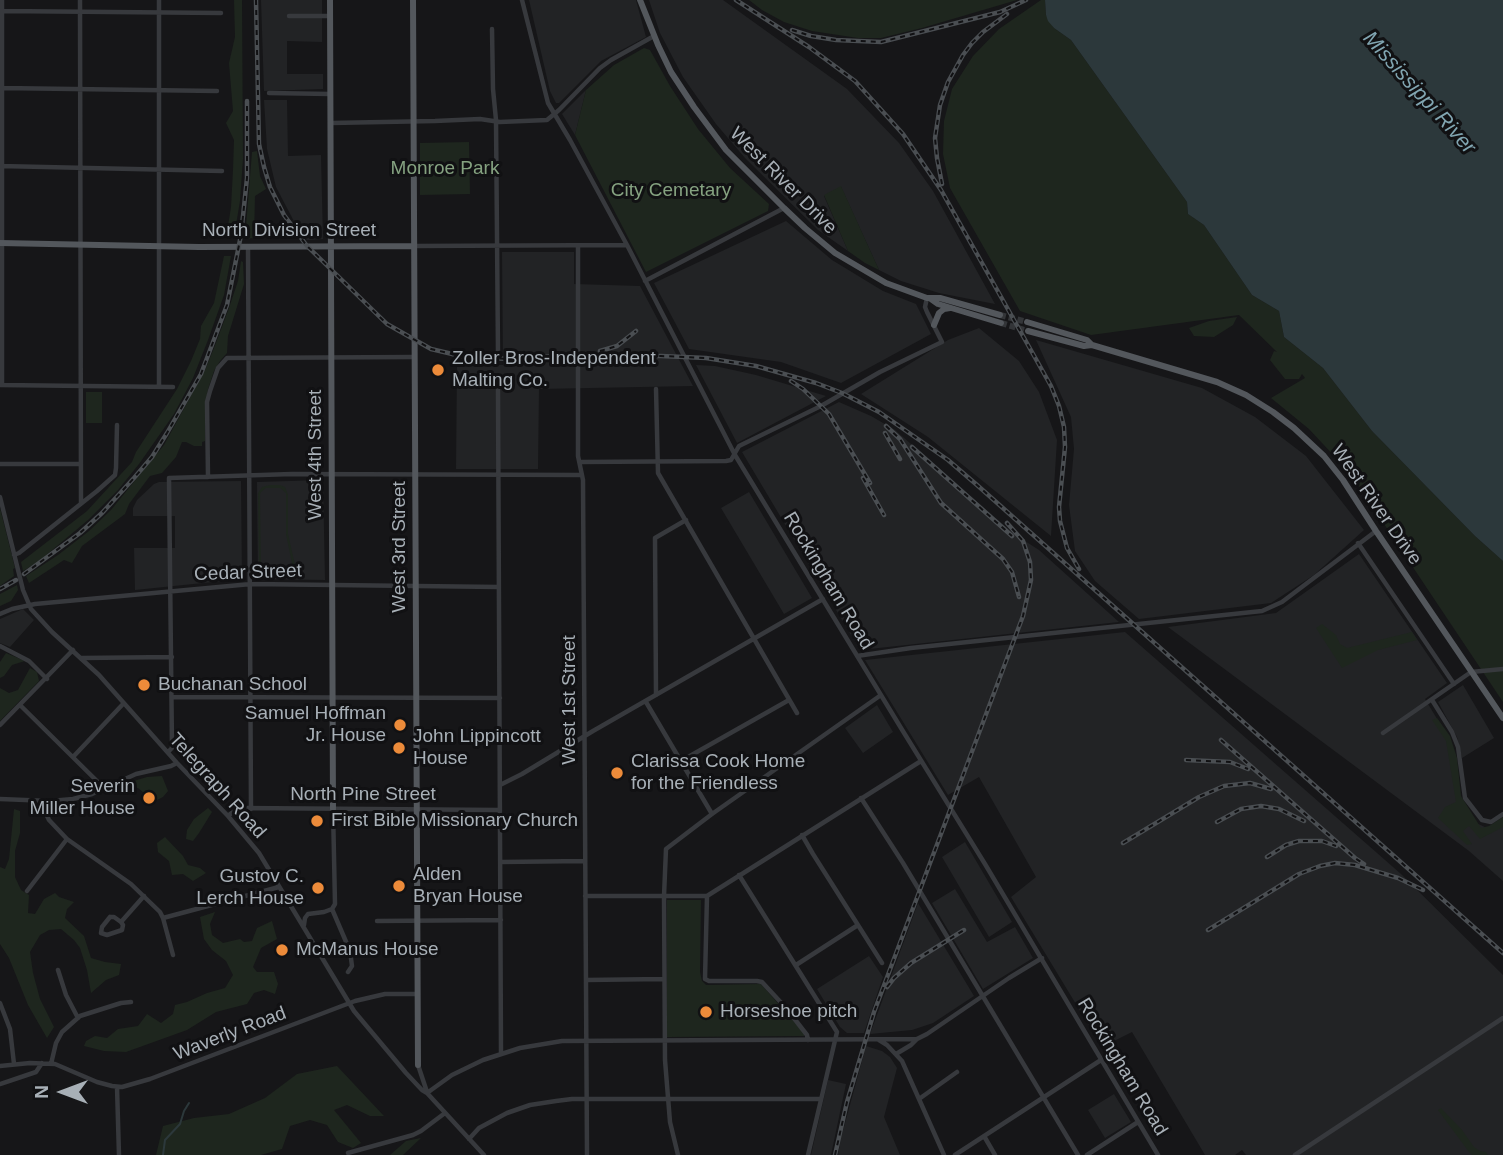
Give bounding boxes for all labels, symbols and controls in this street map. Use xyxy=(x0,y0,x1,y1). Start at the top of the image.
water label: Mississippi River xyxy=(1357,26,1481,160)
street label: West River Drive xyxy=(725,123,841,239)
park label: Monroe Park xyxy=(391,158,499,180)
park label: City Cemetary xyxy=(611,180,731,202)
street label: North Division Street xyxy=(202,220,376,242)
place label: Zoller Bros-Independent Malting Co. xyxy=(452,348,656,392)
marker: Zoller Bros-Independent Malting Co. xyxy=(430,362,446,378)
street label: West 4th Street xyxy=(305,390,327,520)
street label: West River Drive xyxy=(1326,440,1426,570)
street label: West 3rd Street xyxy=(389,481,411,613)
street label: Rockingham Road xyxy=(778,508,878,654)
street label: Cedar Street xyxy=(194,560,302,586)
street label: West 1st Street xyxy=(559,635,581,765)
place label: Buchanan School xyxy=(158,674,307,696)
marker: Buchanan School xyxy=(136,677,152,693)
place label: Samuel Hoffman Jr. House xyxy=(245,703,386,747)
marker: Samuel Hoffman Jr. House xyxy=(392,717,408,733)
place label: John Lippincott House xyxy=(413,726,541,770)
street label: Telegraph Road xyxy=(164,729,270,843)
marker: John Lippincott House xyxy=(391,740,407,756)
place label: Clarissa Cook Home for the Friendless xyxy=(631,751,805,795)
marker: Clarissa Cook Home for the Friendless xyxy=(609,765,625,781)
place label: Severin Miller House xyxy=(29,776,135,820)
street label: North Pine Street xyxy=(290,784,436,806)
marker: Severin Miller House xyxy=(141,790,157,806)
place label: First Bible Missionary Church xyxy=(331,810,578,832)
marker: First Bible Missionary Church xyxy=(309,813,325,829)
place label: Alden Bryan House xyxy=(413,864,523,908)
place label: Gustov C. Lerch House xyxy=(196,866,304,910)
marker: Alden Bryan House xyxy=(391,878,407,894)
marker: Gustov C. Lerch House xyxy=(310,880,326,896)
place label: McManus House xyxy=(296,939,439,961)
marker: McManus House xyxy=(274,942,290,958)
street label: Rockingham Road xyxy=(1072,994,1172,1140)
place label: Horseshoe pitch xyxy=(720,1001,857,1023)
street label: Waverly Road xyxy=(171,1002,289,1066)
marker: Horseshoe pitch xyxy=(698,1004,714,1020)
north arrow xyxy=(28,1057,98,1127)
text: N xyxy=(31,1085,52,1099)

